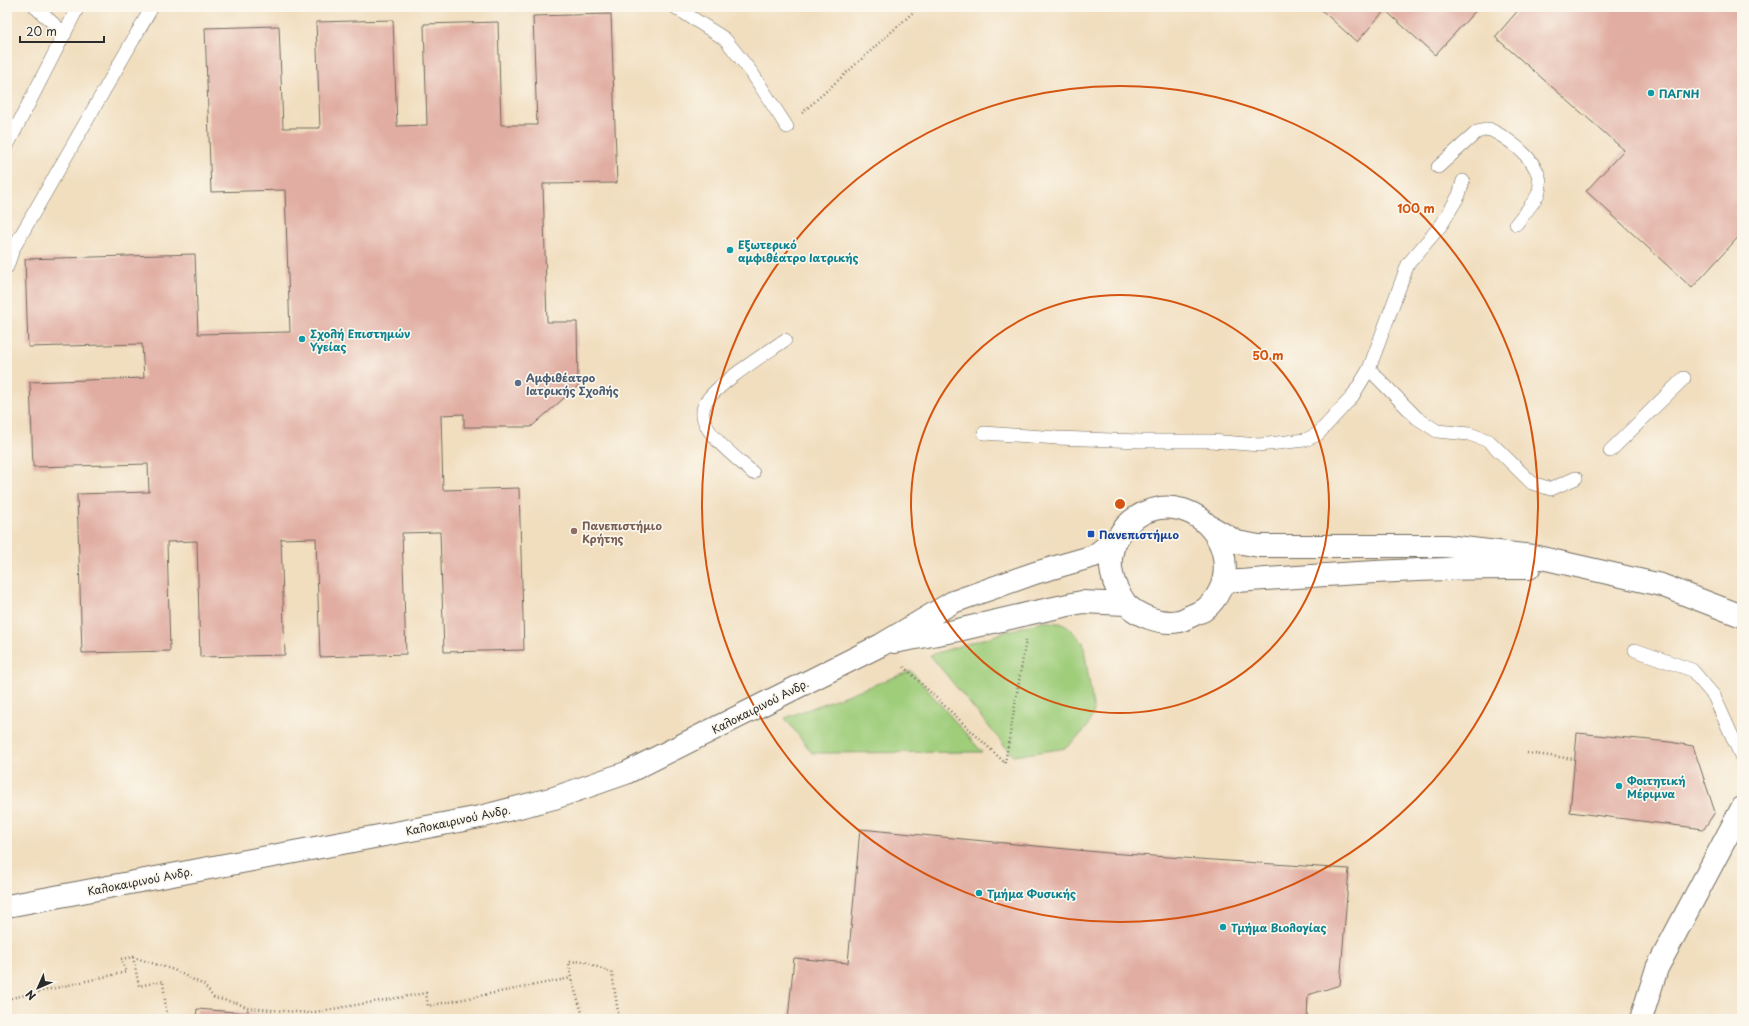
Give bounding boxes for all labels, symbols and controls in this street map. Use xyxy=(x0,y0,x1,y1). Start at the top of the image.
scale bar xyxy=(20,18,104,44)
text: 20 m xyxy=(26,22,57,40)
place label: ΠΑΓΝΗ xyxy=(1659,85,1700,102)
marker: ΠΑΓΝΗ xyxy=(1646,88,1656,98)
text: 100 m xyxy=(1397,199,1435,217)
place label: Εξωτερικό αμφιθέατρο Ιατρικής xyxy=(738,236,859,266)
marker: Εξωτερικό αμφιθέατρο Ιατρικής xyxy=(725,245,735,255)
place label: Σχολή Επιστημών Υγείας xyxy=(310,325,410,355)
marker: Σχολή Επιστημών Υγείας xyxy=(297,334,307,344)
text: 50 m xyxy=(1252,346,1284,364)
place label: Αμφιθέατρο Ιατρικής Σχολής xyxy=(526,369,619,399)
marker: Αμφιθέατρο Ιατρικής Σχολής xyxy=(513,378,523,388)
centre of rings xyxy=(1113,497,1127,511)
place label: Πανεπιστήμιο Κρήτης xyxy=(582,517,662,547)
marker: Πανεπιστήμιο Κρήτης xyxy=(569,526,579,536)
place label: Πανεπιστήμιο xyxy=(1099,526,1179,543)
marker: Πανεπιστήμιο xyxy=(1086,529,1096,539)
street label: Καλοκαιρινού Ανδρ. xyxy=(709,674,811,738)
place label: Φοιτητική Μέριμνα xyxy=(1627,772,1685,802)
marker: Φοιτητική Μέριμνα xyxy=(1614,781,1624,791)
street label: Καλοκαιρινού Ανδρ. xyxy=(404,801,512,839)
street label: Καλοκαιρινού Ανδρ. xyxy=(86,862,194,900)
place label: Τμήμα Φυσικής xyxy=(987,885,1076,902)
marker: Τμήμα Φυσικής xyxy=(974,888,984,898)
place label: Τμήμα Βιολογίας xyxy=(1231,919,1327,936)
marker: Τμήμα Βιολογίας xyxy=(1218,922,1228,932)
north arrow xyxy=(18,968,58,1008)
text: N xyxy=(21,986,40,1005)

